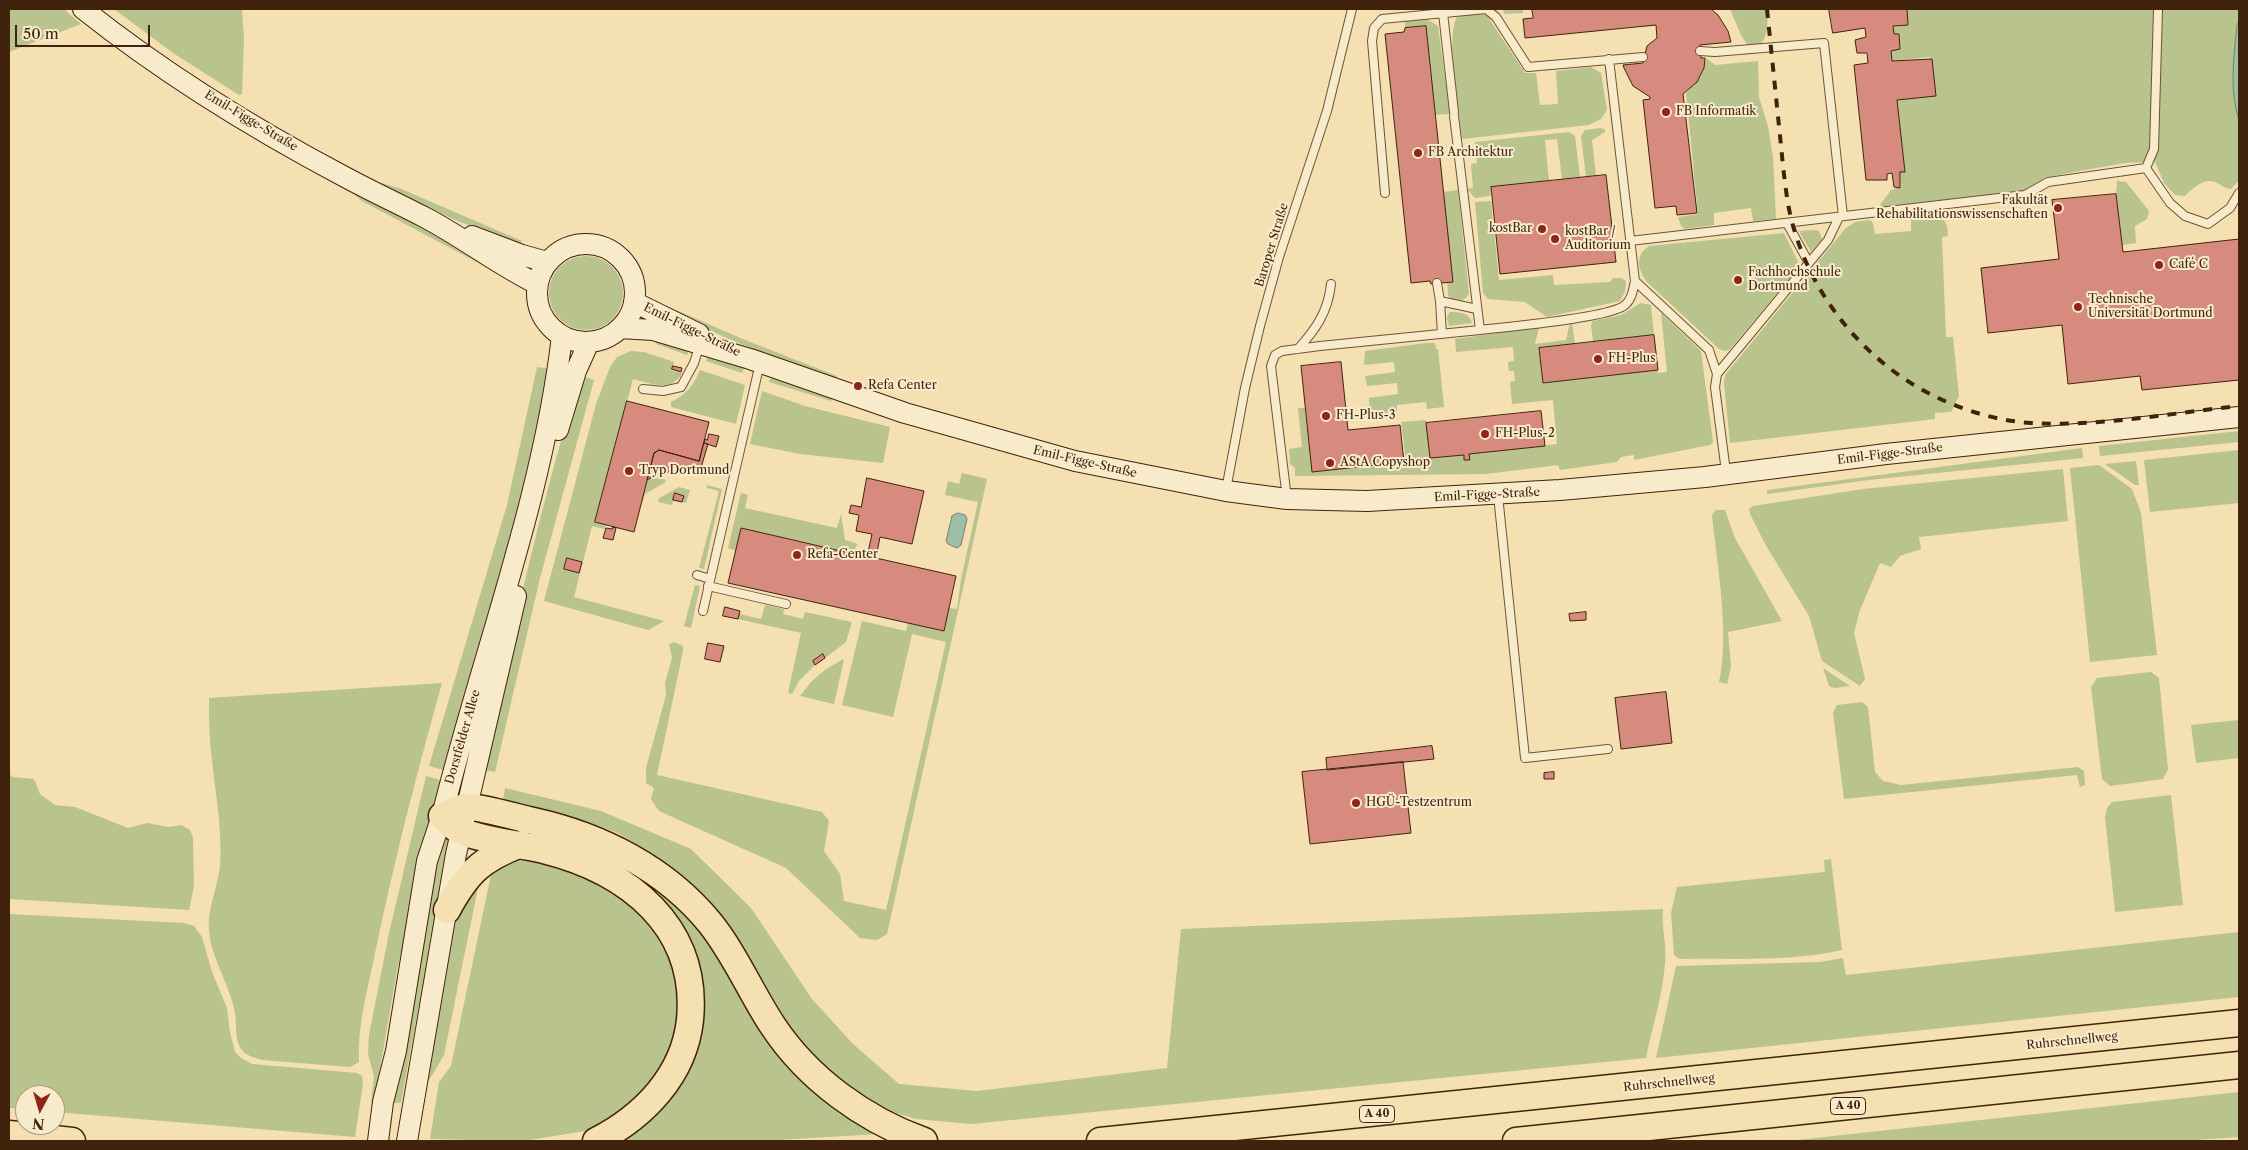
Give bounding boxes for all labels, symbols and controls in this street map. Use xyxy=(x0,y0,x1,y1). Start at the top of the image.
scale bar xyxy=(18,15,152,47)
text: 50 m xyxy=(23,24,59,43)
street label: Emil-Figge-Straße xyxy=(202,88,300,154)
place label: FB Informatik xyxy=(1676,105,1756,119)
marker: FB Informatik xyxy=(1660,106,1672,118)
place label: FB Architektur xyxy=(1428,146,1513,160)
marker: FB Architektur xyxy=(1412,147,1424,159)
place label: Fakultät Rehabilitationswissenschaften xyxy=(1876,194,2048,222)
street label: Baroper Straße xyxy=(1252,201,1292,289)
marker: Fakultät Rehabilitationswissenschaften xyxy=(2052,202,2064,214)
place label: kostBar xyxy=(1489,222,1532,236)
marker: kostBar xyxy=(1536,223,1548,235)
place label: kostBar / Auditorium xyxy=(1565,225,1631,253)
marker: kostBar / Auditorium xyxy=(1549,233,1561,245)
place label: Café C xyxy=(2169,258,2208,272)
marker: Café C xyxy=(2153,259,2165,271)
place label: Fachhochschule Dortmund xyxy=(1748,266,1841,294)
marker: Fachhochschule Dortmund xyxy=(1732,274,1744,286)
place label: Technische Universität Dortmund xyxy=(2088,293,2213,321)
street label: Emil-Figge-Straße xyxy=(641,300,743,360)
marker: Technische Universität Dortmund xyxy=(2072,301,2084,313)
place label: FH-Plus xyxy=(1608,352,1655,366)
marker: FH-Plus xyxy=(1592,353,1604,365)
place label: Refa Center xyxy=(868,379,937,393)
marker: Refa Center xyxy=(852,380,864,392)
place label: FH-Plus-3 xyxy=(1336,409,1396,423)
marker: FH-Plus-3 xyxy=(1320,410,1332,422)
place label: FH-Plus-2 xyxy=(1495,427,1555,441)
marker: FH-Plus-2 xyxy=(1479,428,1491,440)
street label: Emil-Figge-Straße xyxy=(1836,440,1944,468)
street label: Emil-Figge-Straße xyxy=(1032,443,1138,481)
place label: AStA Copyshop xyxy=(1340,456,1430,470)
marker: AStA Copyshop xyxy=(1324,457,1336,469)
place label: Tryp Dortmund xyxy=(639,464,729,478)
marker: Tryp Dortmund xyxy=(623,465,635,477)
street label: Emil-Figge-Straße xyxy=(1434,485,1540,505)
place label: Refa-Center xyxy=(807,548,878,562)
marker: Refa-Center xyxy=(791,549,803,561)
street label: Dorstfelder Allee xyxy=(443,688,483,786)
place label: HGÜ-Testzentrum xyxy=(1366,796,1472,810)
marker: HGÜ-Testzentrum xyxy=(1350,797,1362,809)
street label: Ruhrschnellweg xyxy=(2026,1029,2118,1053)
street label: Ruhrschnellweg xyxy=(1623,1071,1715,1095)
north arrow xyxy=(15,1085,65,1135)
road number: A 40 xyxy=(1830,1098,1866,1114)
road number: A 40 xyxy=(1360,1106,1394,1122)
text: N xyxy=(32,1114,46,1134)

